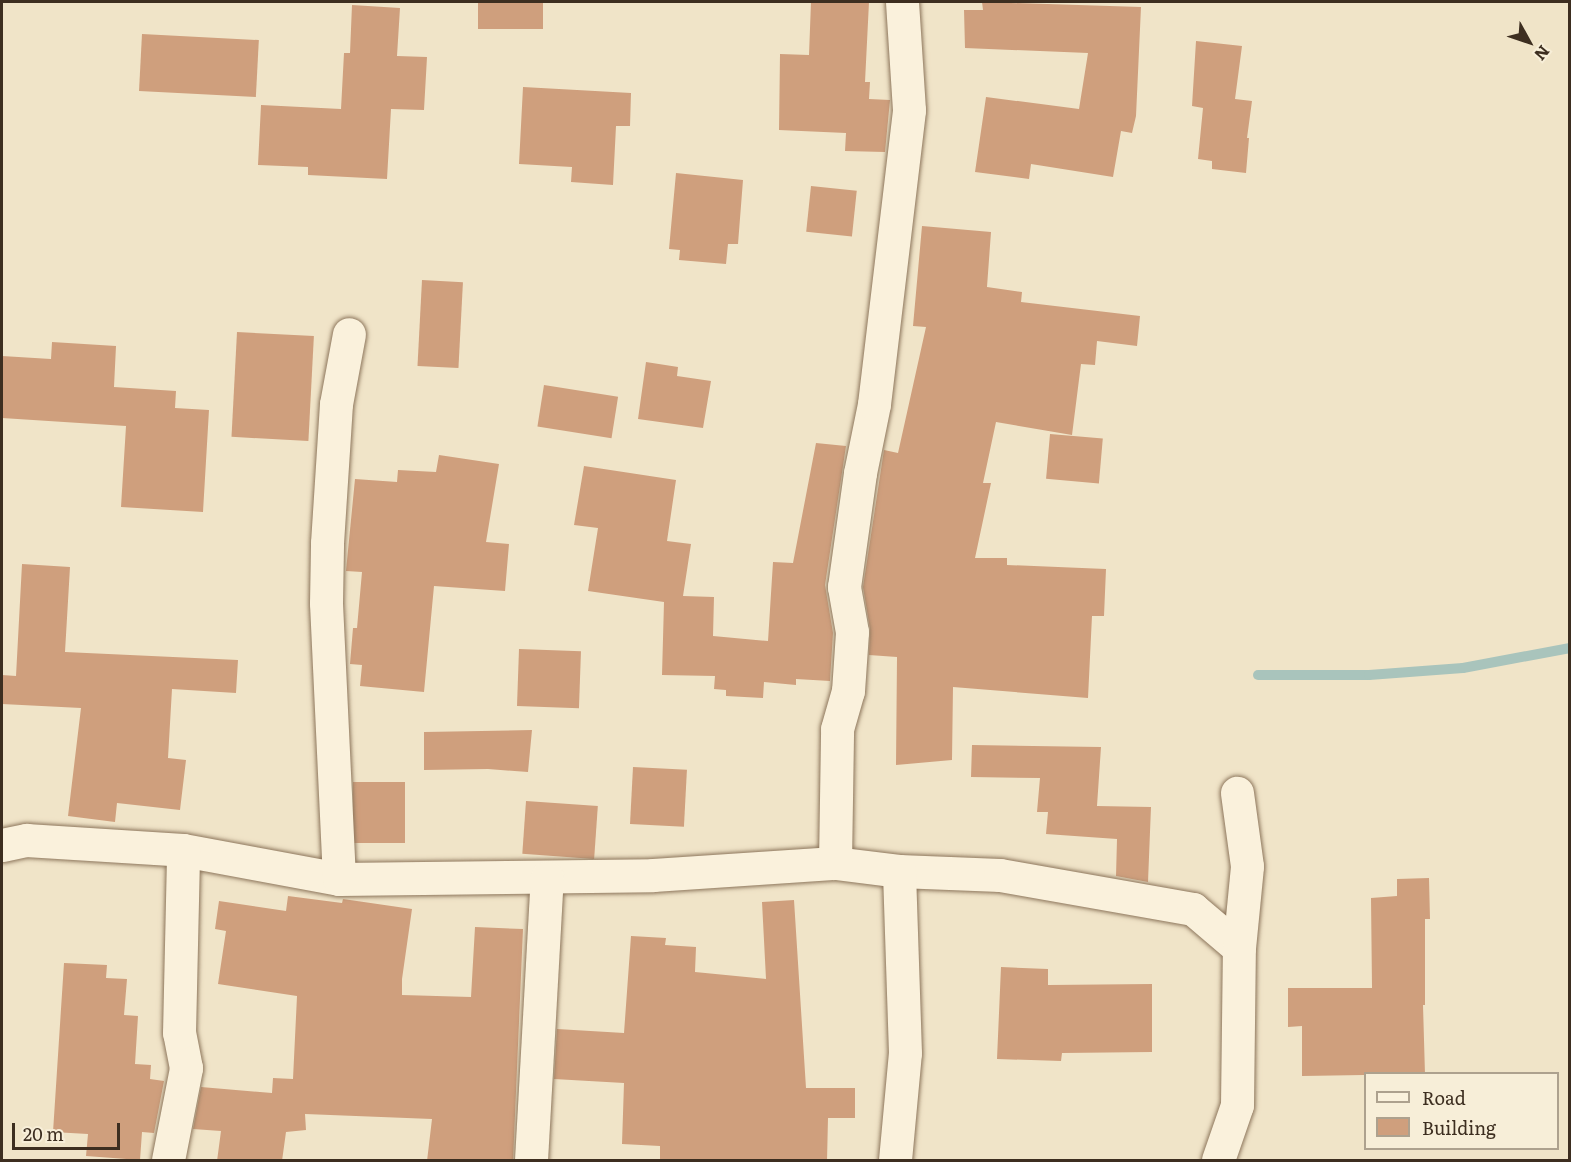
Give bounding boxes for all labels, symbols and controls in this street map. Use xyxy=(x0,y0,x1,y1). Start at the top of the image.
north arrow xyxy=(1499,12,1559,72)
text: N xyxy=(1529,41,1556,66)
legend xyxy=(1364,1072,1559,1150)
text: Road xyxy=(1422,1084,1466,1111)
scale bar xyxy=(15,1111,123,1149)
text: Building xyxy=(1422,1114,1496,1141)
text: 20 m xyxy=(23,1120,64,1147)

